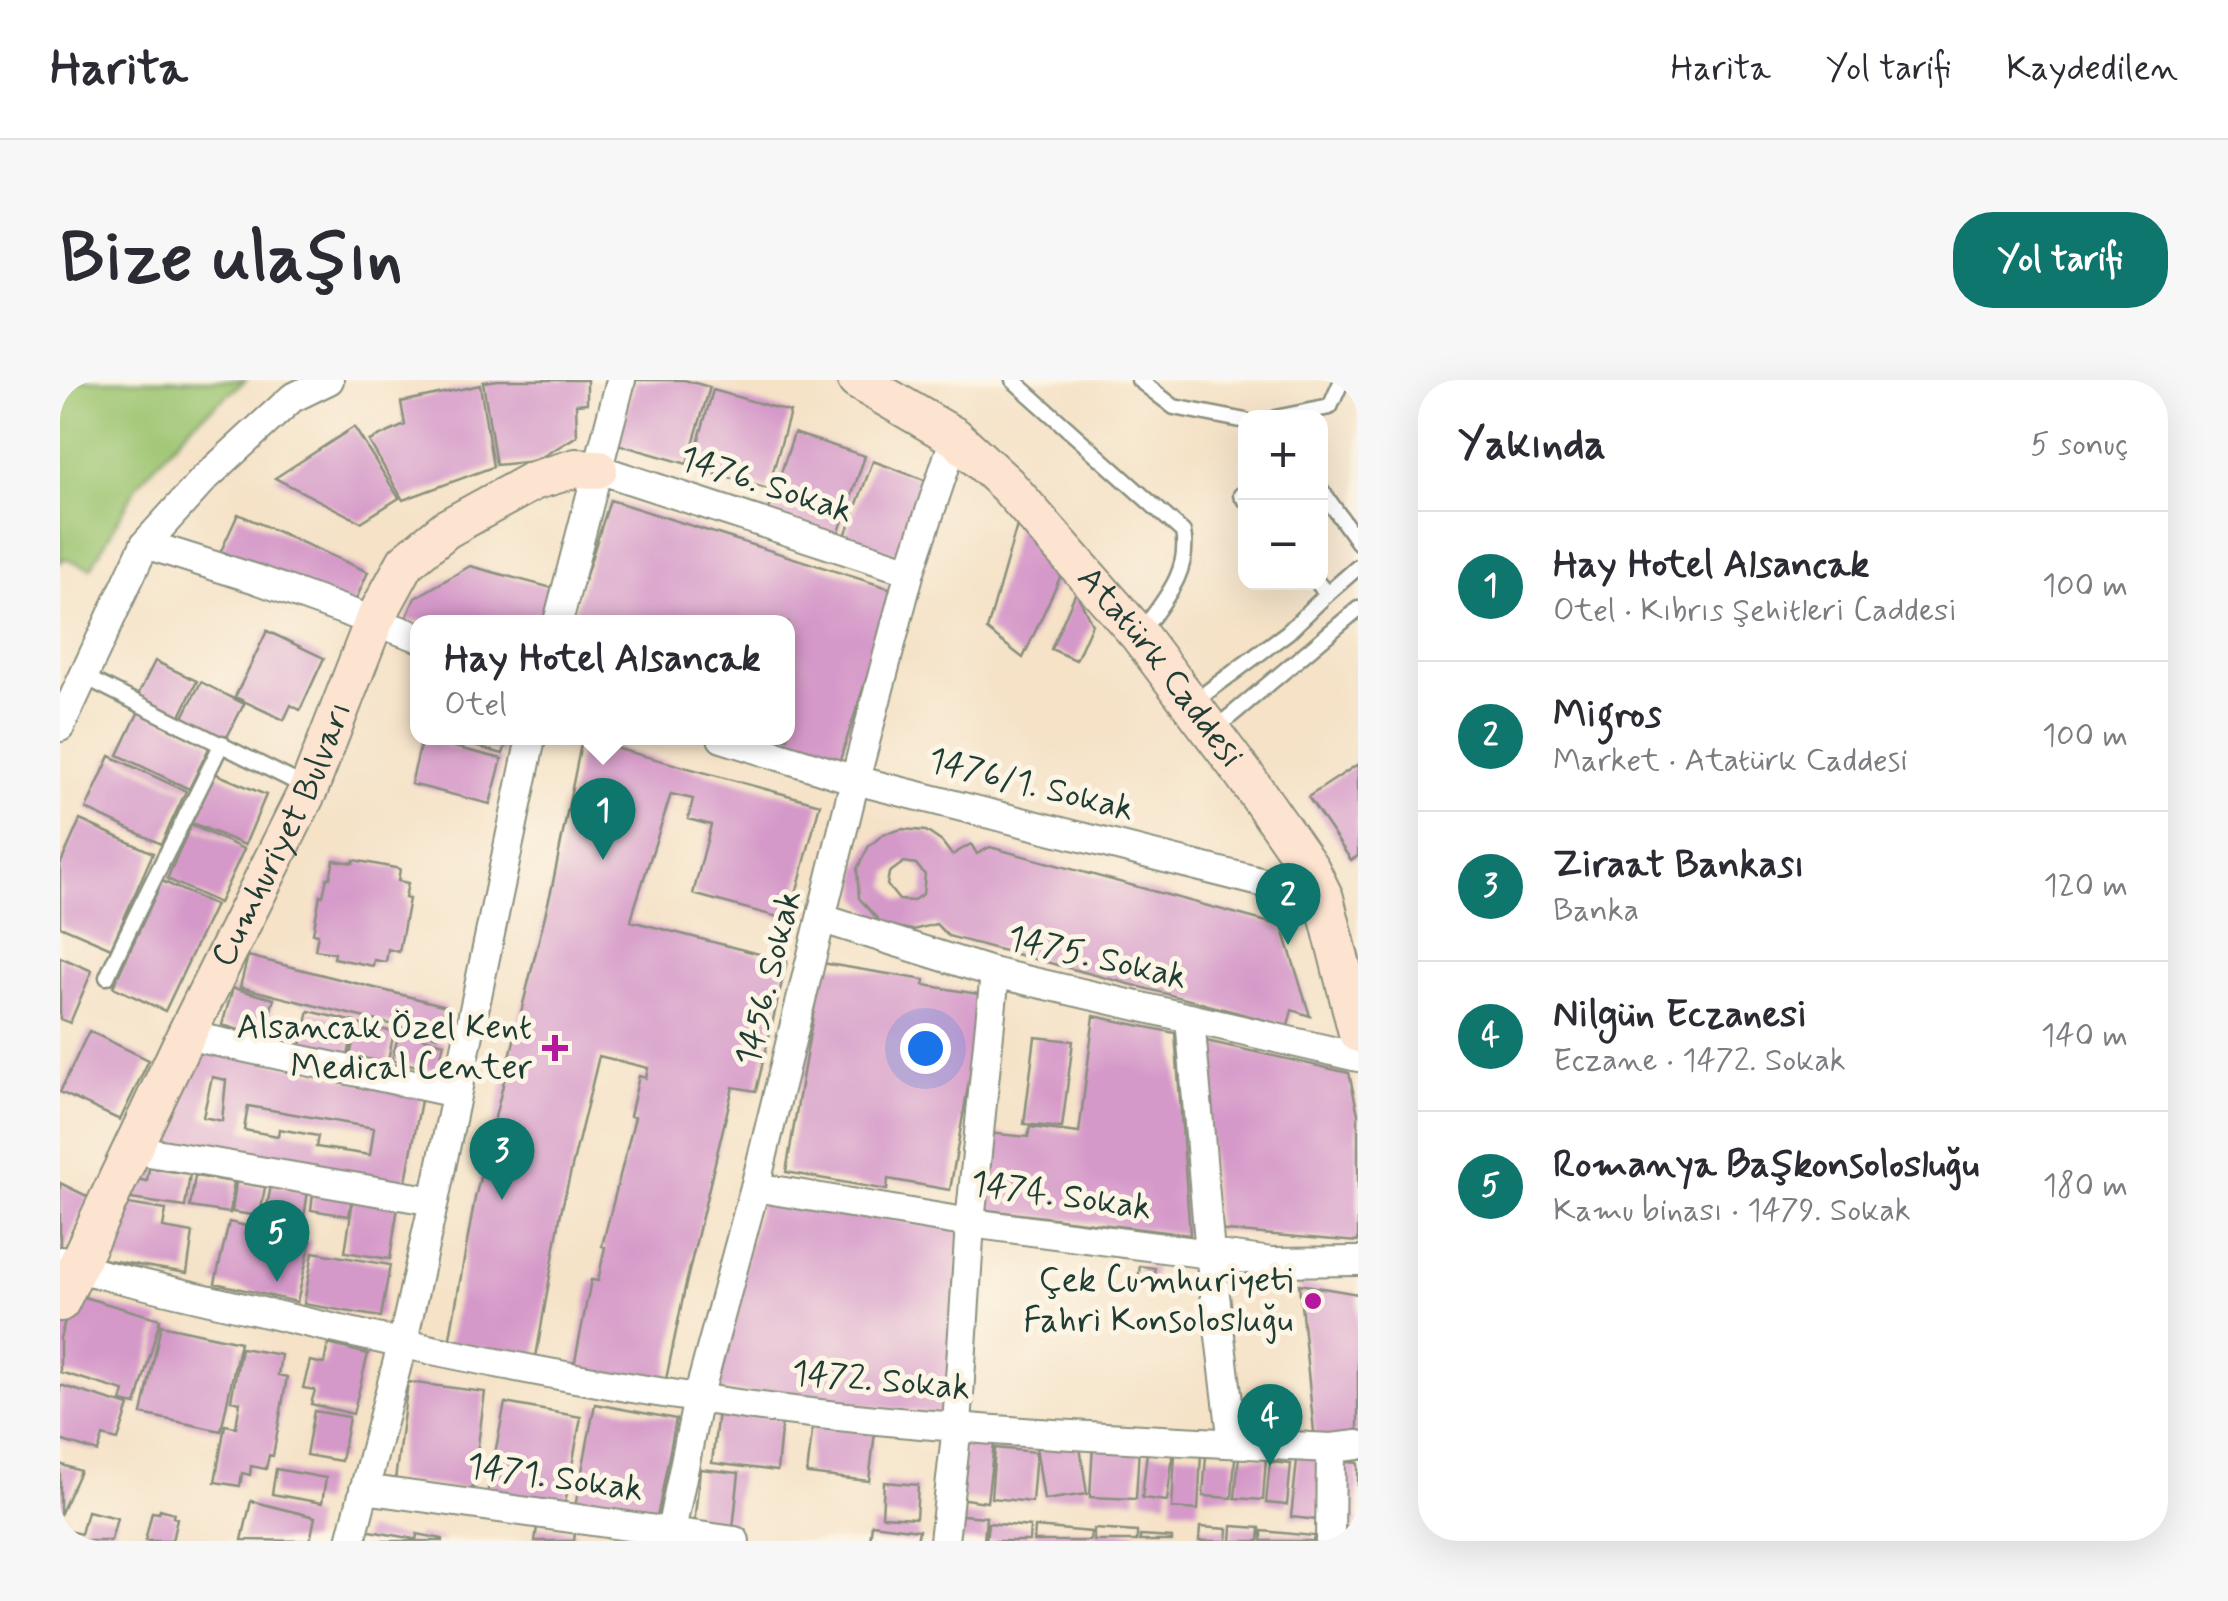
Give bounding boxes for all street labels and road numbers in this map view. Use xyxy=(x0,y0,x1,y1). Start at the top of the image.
street label: 1476. Sokak xyxy=(673,435,859,535)
street label: Atatürk Caddesi xyxy=(1066,557,1254,777)
street label: Cumhuriyet Bulvarı xyxy=(201,695,363,975)
street label: 1476/1. Sokak xyxy=(923,737,1139,833)
street label: 1456. Sokak xyxy=(725,885,813,1071)
street label: 1475. Sokak xyxy=(1003,915,1191,1001)
street label: 1474. Sokak xyxy=(968,1161,1154,1231)
street label: 1472. Sokak xyxy=(790,1350,972,1412)
street label: 1471. Sokak xyxy=(464,1443,646,1513)

